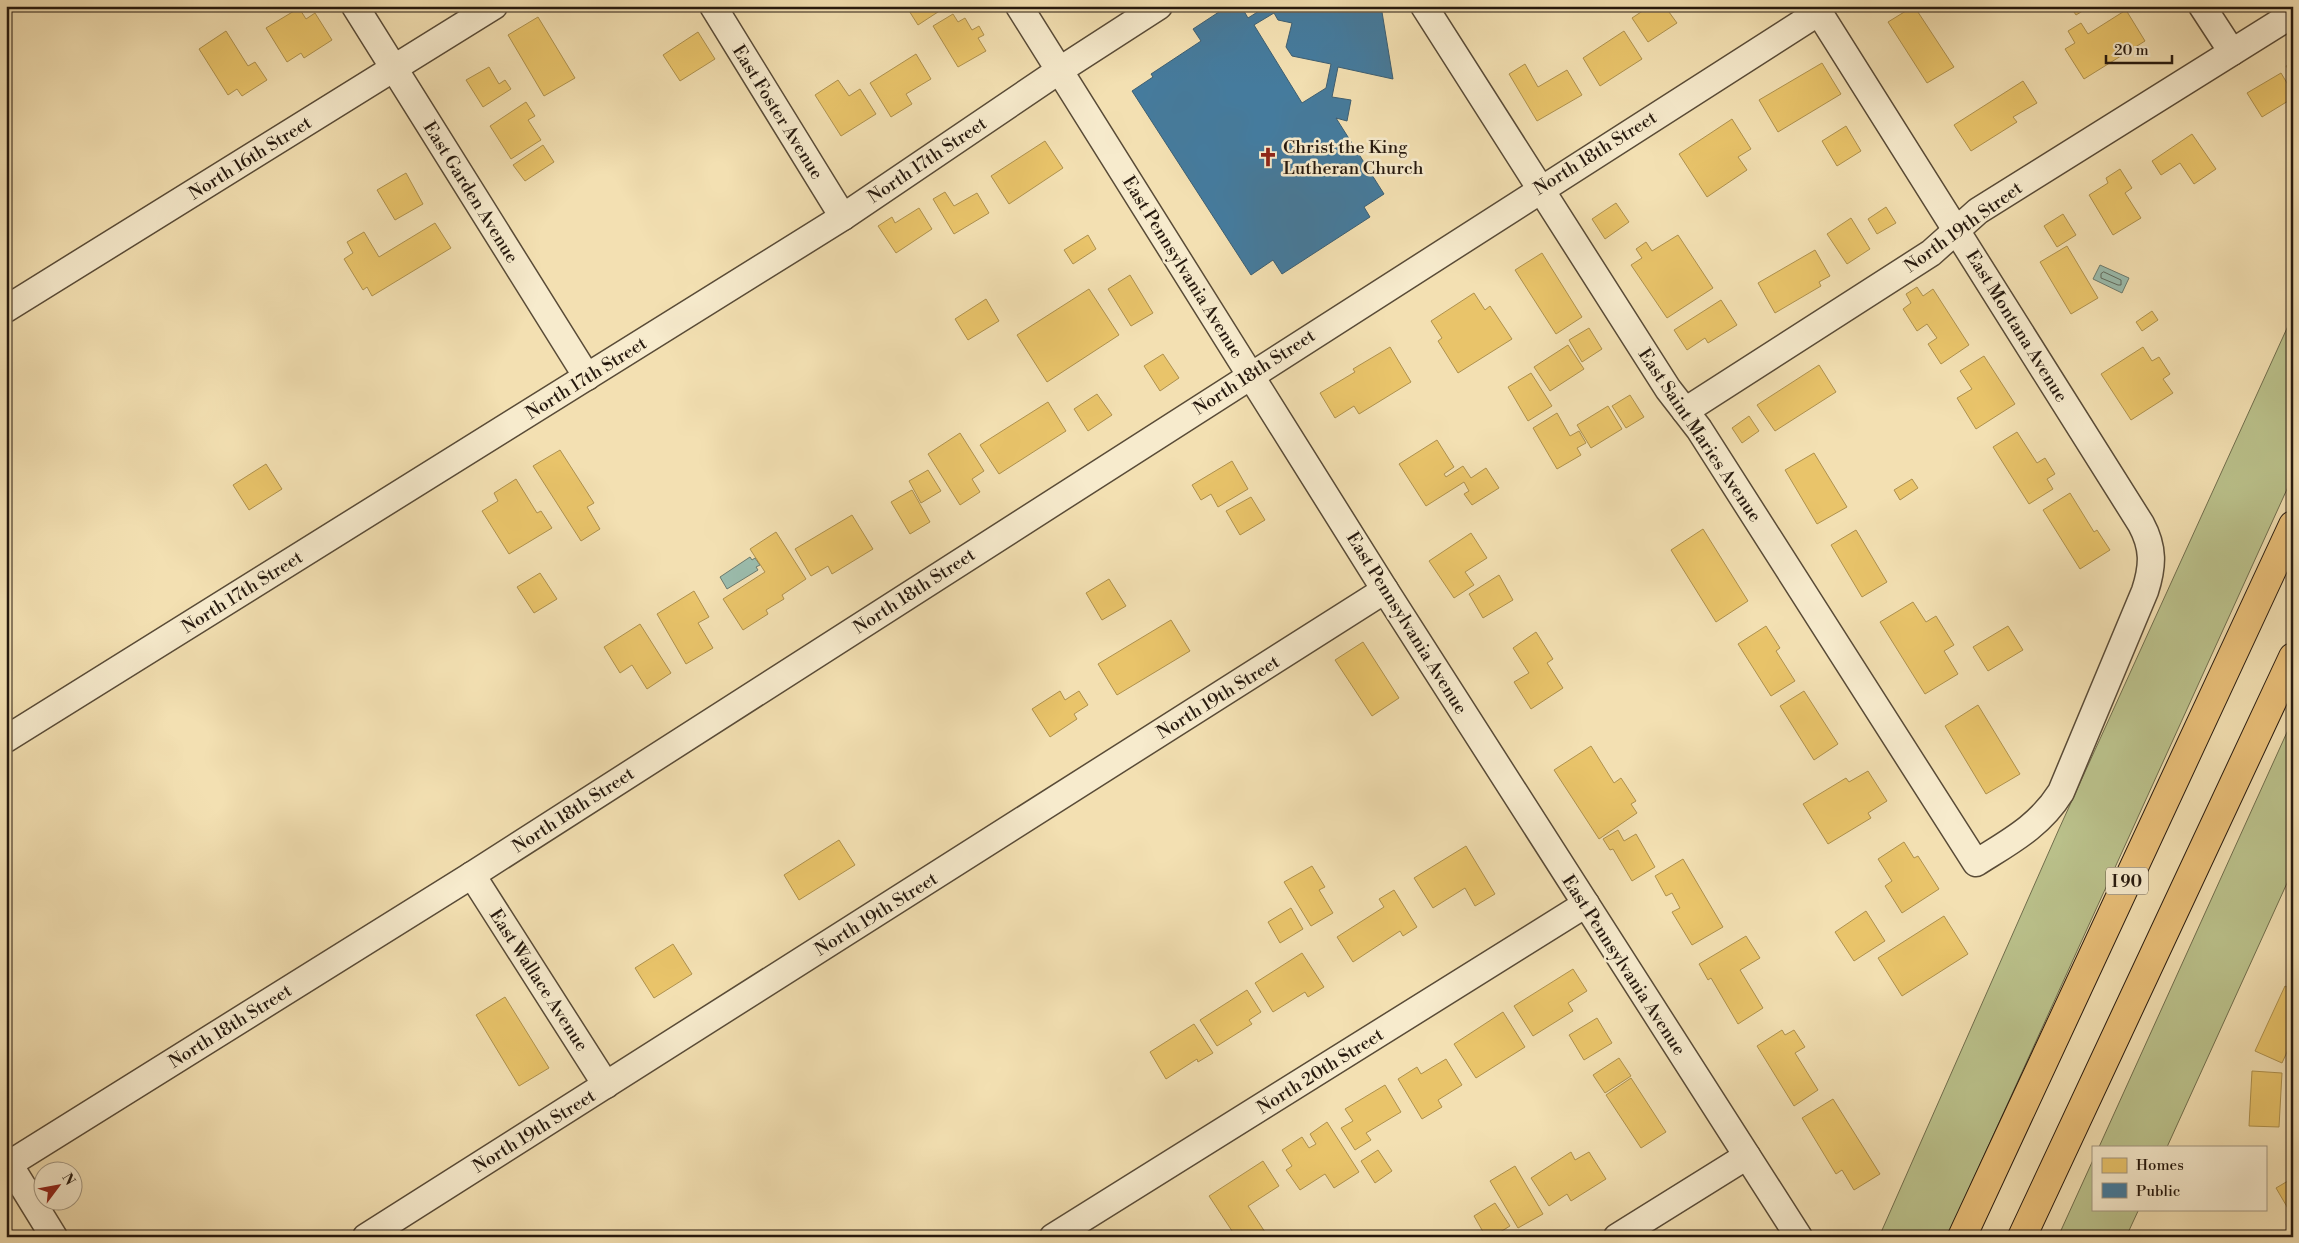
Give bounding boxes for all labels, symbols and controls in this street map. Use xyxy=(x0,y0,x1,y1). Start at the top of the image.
scale bar xyxy=(2106,32,2173,64)
street label: East Foster Avenue xyxy=(727,41,828,184)
text: 20 m xyxy=(2114,41,2149,60)
street label: North 18th Street xyxy=(1529,106,1662,201)
street label: North 16th Street xyxy=(185,111,316,205)
street label: North 17th Street xyxy=(863,112,992,209)
street label: East Garden Avenue xyxy=(418,117,523,267)
place label: Christ the King Lutheran Church xyxy=(1283,136,1424,180)
church icon: Christ the King Lutheran Church xyxy=(1257,146,1279,168)
street label: East Pennsylvania Avenue xyxy=(1117,172,1248,363)
street label: North 19th Street xyxy=(1900,176,2027,278)
street label: East Montana Avenue xyxy=(1960,246,2073,407)
street label: North 18th Street xyxy=(1189,324,1320,420)
street label: North 17th Street xyxy=(521,332,652,425)
street label: East Saint Maries Avenue xyxy=(1633,344,1766,527)
street label: East Pennsylvania Avenue xyxy=(1341,528,1472,719)
street label: North 18th Street xyxy=(849,543,980,639)
street label: North 17th Street xyxy=(177,546,308,639)
street label: North 19th Street xyxy=(1153,650,1284,744)
street label: North 18th Street xyxy=(508,762,639,858)
street label: North 19th Street xyxy=(811,867,942,961)
road number: I 90 xyxy=(2106,868,2148,894)
street label: East Pennsylvania Avenue xyxy=(1557,871,1691,1060)
street label: East Wallace Avenue xyxy=(484,905,593,1056)
street label: North 18th Street xyxy=(164,979,297,1074)
street label: North 20th Street xyxy=(1253,1023,1388,1120)
street label: North 19th Street xyxy=(469,1084,600,1178)
legend xyxy=(2092,1146,2266,1210)
text: Homes xyxy=(2136,1156,2184,1175)
north arrow xyxy=(32,1160,82,1210)
text: N xyxy=(58,1170,79,1189)
text: Public xyxy=(2136,1182,2180,1201)

